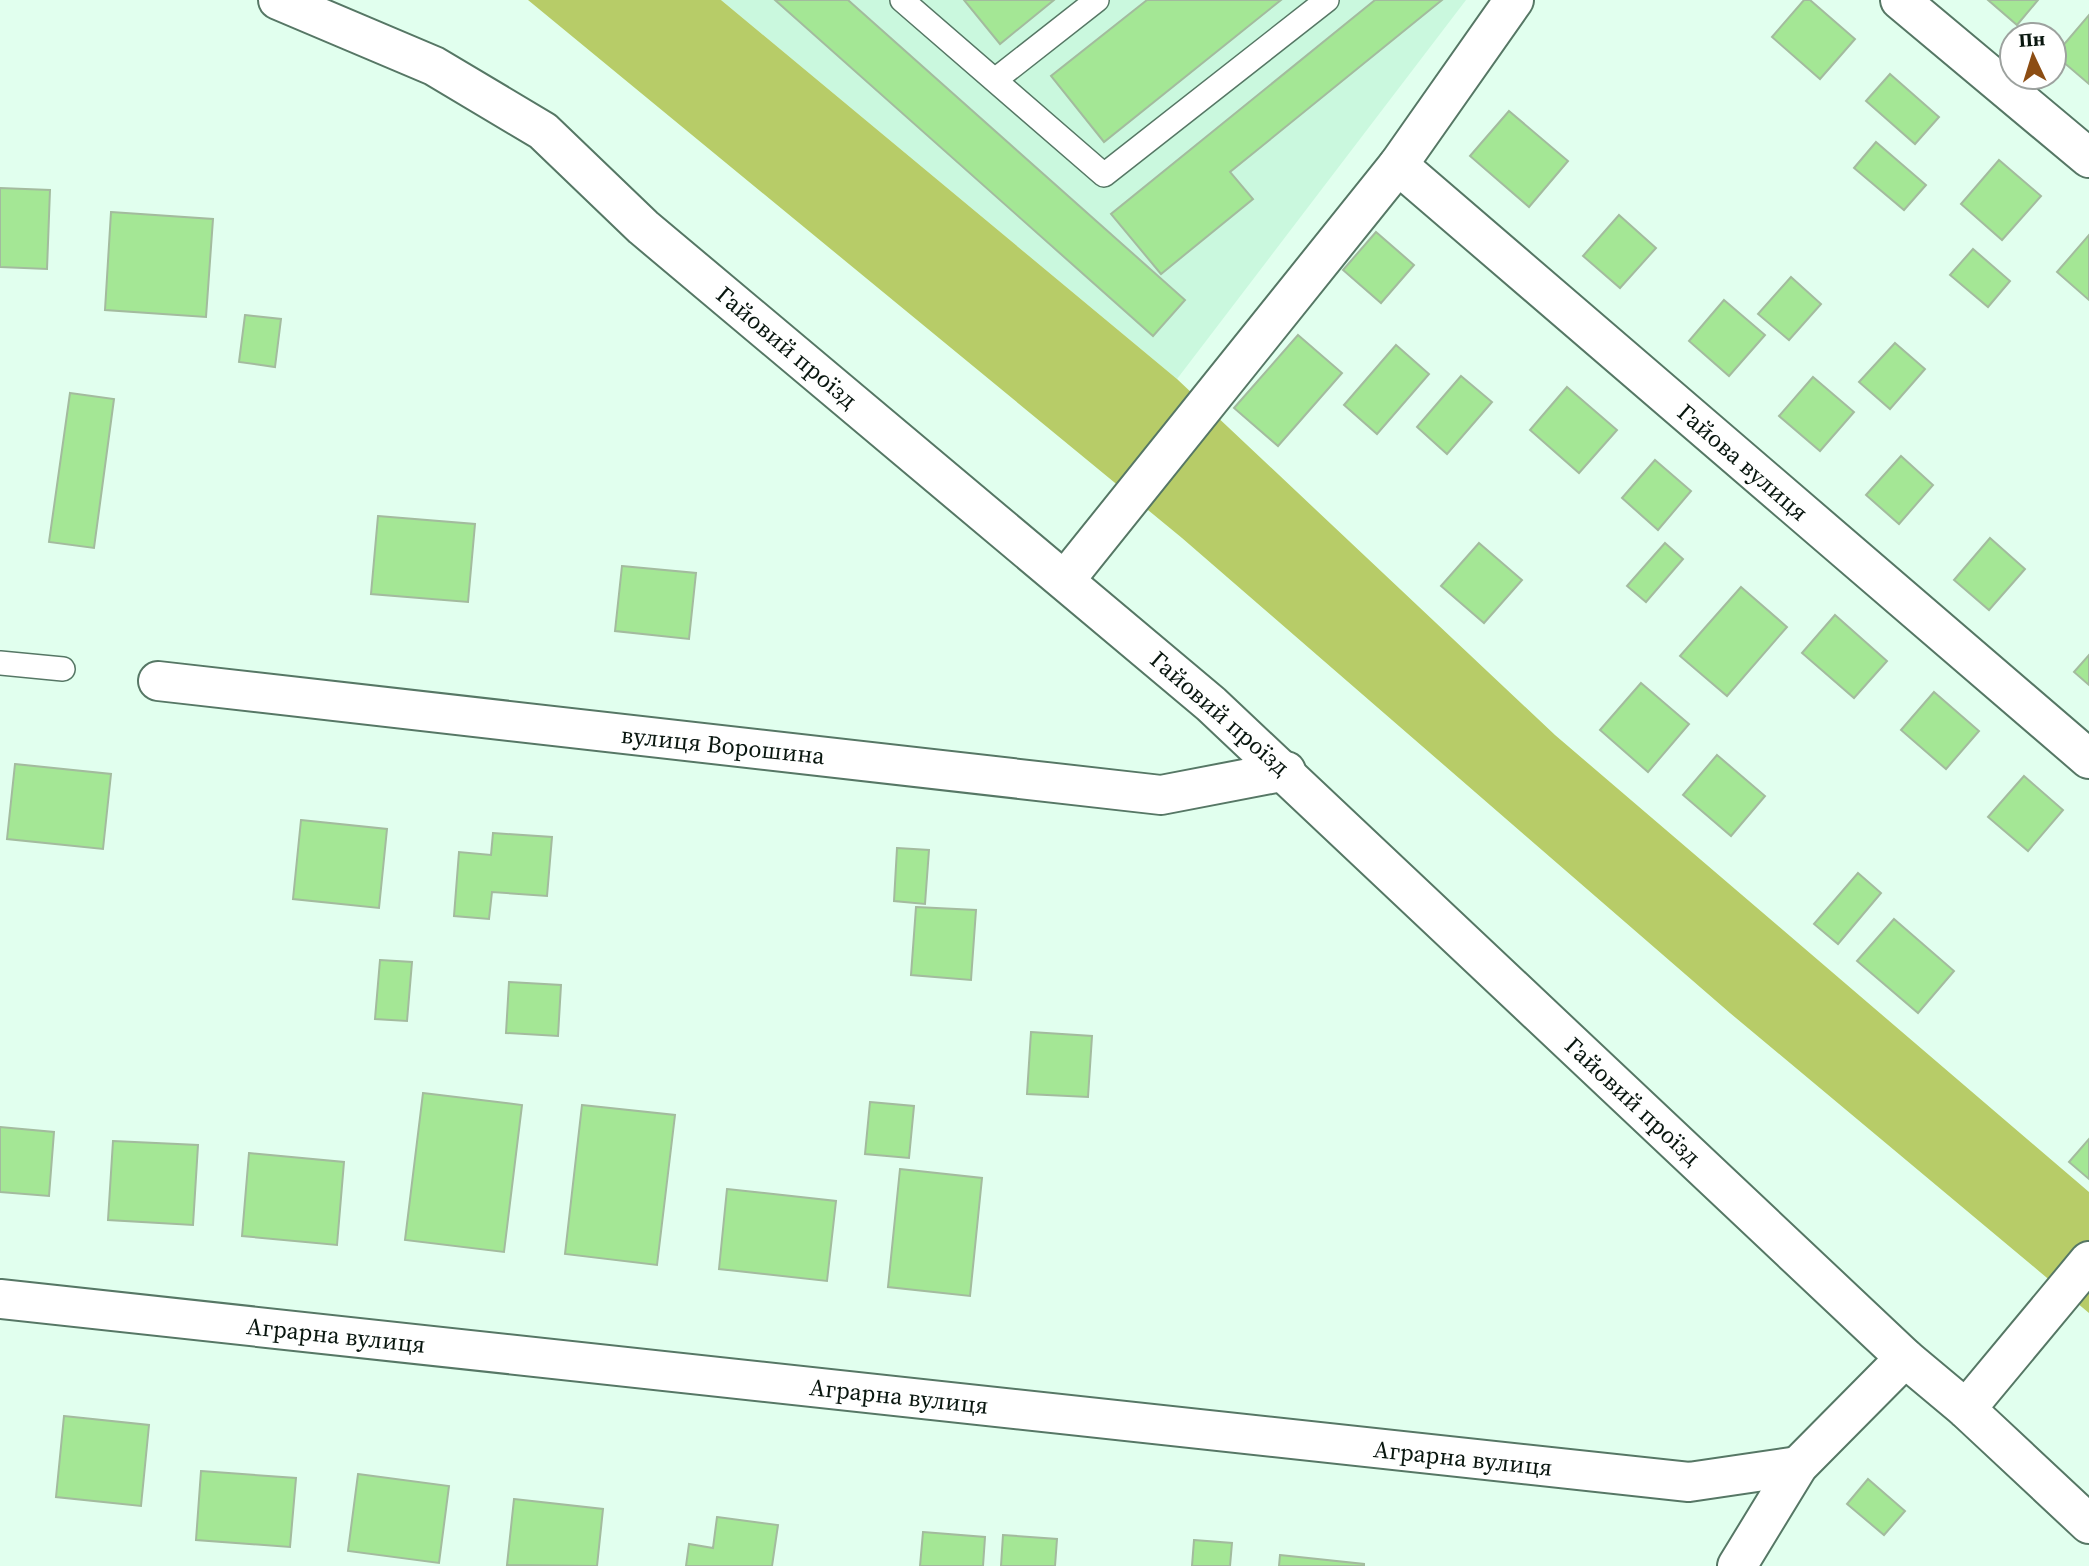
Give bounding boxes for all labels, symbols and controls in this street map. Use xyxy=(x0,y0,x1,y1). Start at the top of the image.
north arrow xyxy=(1998,21,2068,91)
text: Пн xyxy=(2018,25,2046,53)
street label: Гайовий проїзд xyxy=(709,278,865,416)
street label: Гайова вулиця xyxy=(1670,396,1816,528)
street label: Гайовий проїзд xyxy=(1143,643,1297,783)
street label: вулиця Ворошина xyxy=(619,718,827,772)
street label: Гайовий проїзд xyxy=(1558,1029,1708,1173)
street label: Аграрна вулиця xyxy=(245,1309,427,1361)
street label: Аграрна вулиця xyxy=(808,1370,990,1422)
street label: Аграрна вулиця xyxy=(1372,1432,1554,1484)

